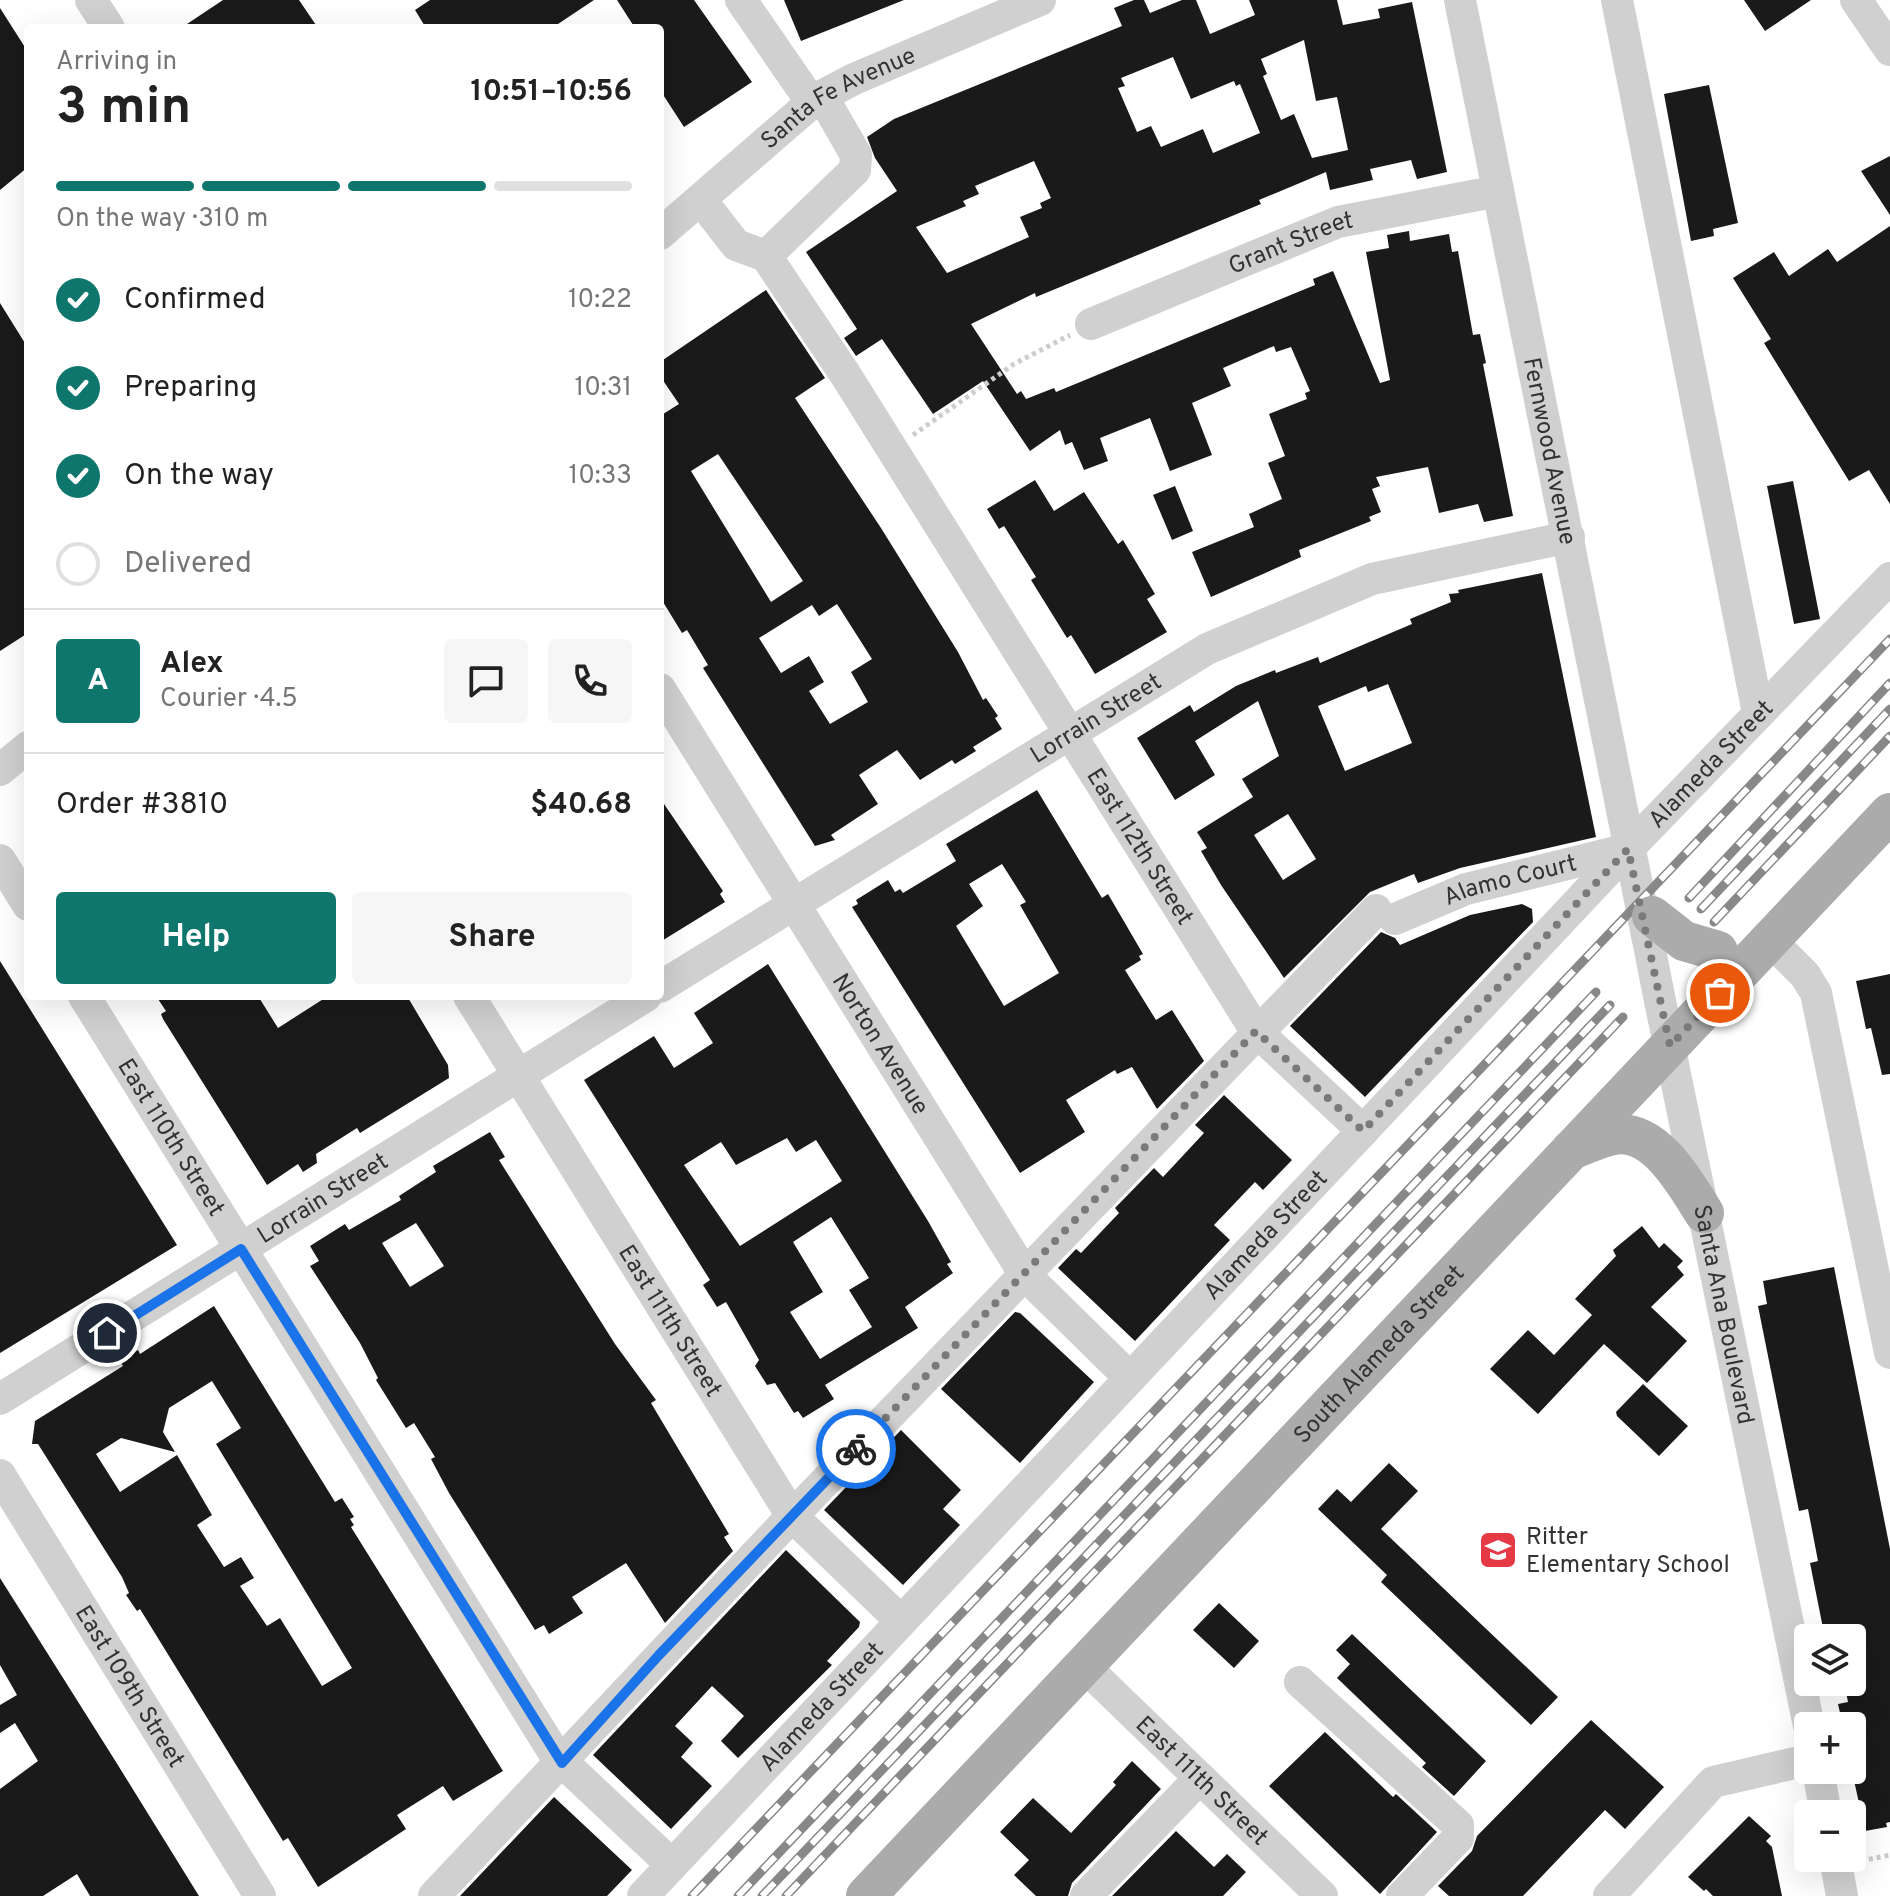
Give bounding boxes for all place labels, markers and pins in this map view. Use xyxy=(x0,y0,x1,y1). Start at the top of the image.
pin xyxy=(1686,959,1754,1027)
pin xyxy=(73,1299,141,1367)
place label: Ritter Elementary School xyxy=(1526,1523,1730,1581)
school or university icon: Ritter Elementary School xyxy=(1477,1529,1519,1571)

